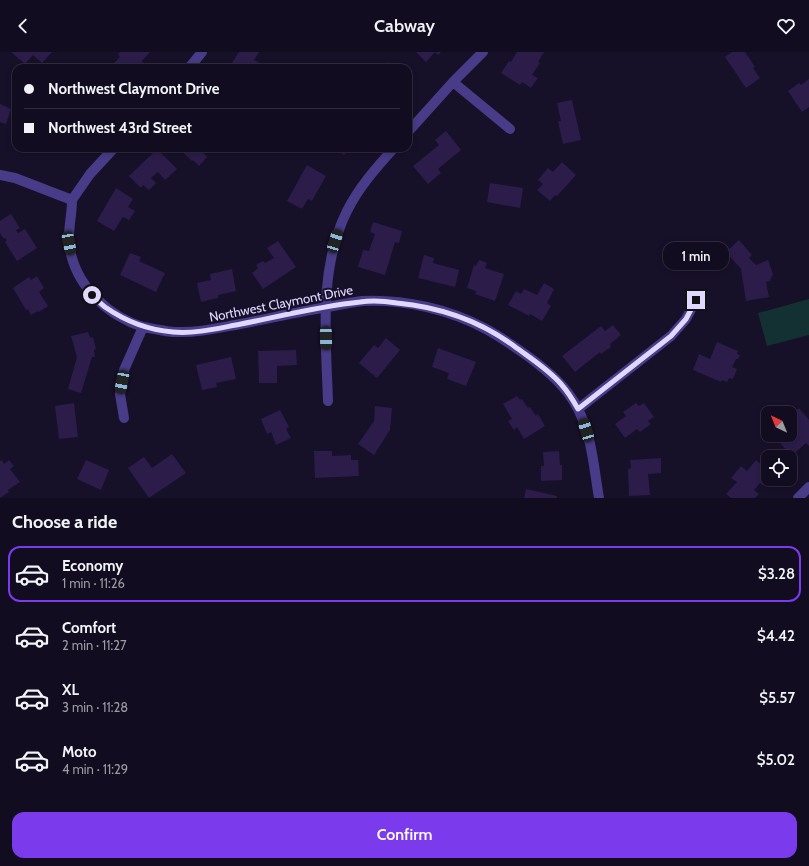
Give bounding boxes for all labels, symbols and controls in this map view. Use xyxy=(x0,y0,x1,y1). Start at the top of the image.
icon: back xyxy=(12,15,34,37)
text: Cabway xyxy=(374,15,435,37)
icon: heart xyxy=(775,15,797,37)
text: Northwest Claymont Drive xyxy=(48,80,219,98)
text: Northwest 43rd Street xyxy=(48,119,192,137)
car xyxy=(326,228,344,254)
car xyxy=(61,230,77,256)
callout: 1 min xyxy=(663,242,729,270)
text: 1 min xyxy=(681,248,711,264)
street label: Northwest Claymont Drive xyxy=(208,281,355,325)
route start xyxy=(83,286,101,304)
route end xyxy=(687,291,705,309)
car xyxy=(320,326,332,350)
car xyxy=(114,369,130,395)
north arrow xyxy=(761,406,797,442)
map controls xyxy=(761,406,797,486)
car xyxy=(577,417,595,443)
button: locate xyxy=(761,450,797,486)
text: Choose a ride xyxy=(12,511,117,533)
icon: car xyxy=(14,556,50,592)
text: Economy xyxy=(62,557,123,575)
text: $3.28 xyxy=(758,565,795,583)
text: 1 min · 11:26 xyxy=(62,575,125,591)
icon: car xyxy=(14,618,50,654)
text: Comfort xyxy=(62,619,116,637)
text: $4.42 xyxy=(757,627,795,645)
text: 2 min · 11:27 xyxy=(62,637,127,653)
icon: car xyxy=(14,680,50,716)
text: XL xyxy=(62,681,79,699)
text: $5.57 xyxy=(759,689,795,707)
text: 3 min · 11:28 xyxy=(62,699,128,715)
icon: car xyxy=(14,742,50,778)
text: Moto xyxy=(62,743,96,761)
text: $5.02 xyxy=(757,751,795,769)
text: 4 min · 11:29 xyxy=(62,761,128,777)
button: Confirm xyxy=(12,812,797,858)

